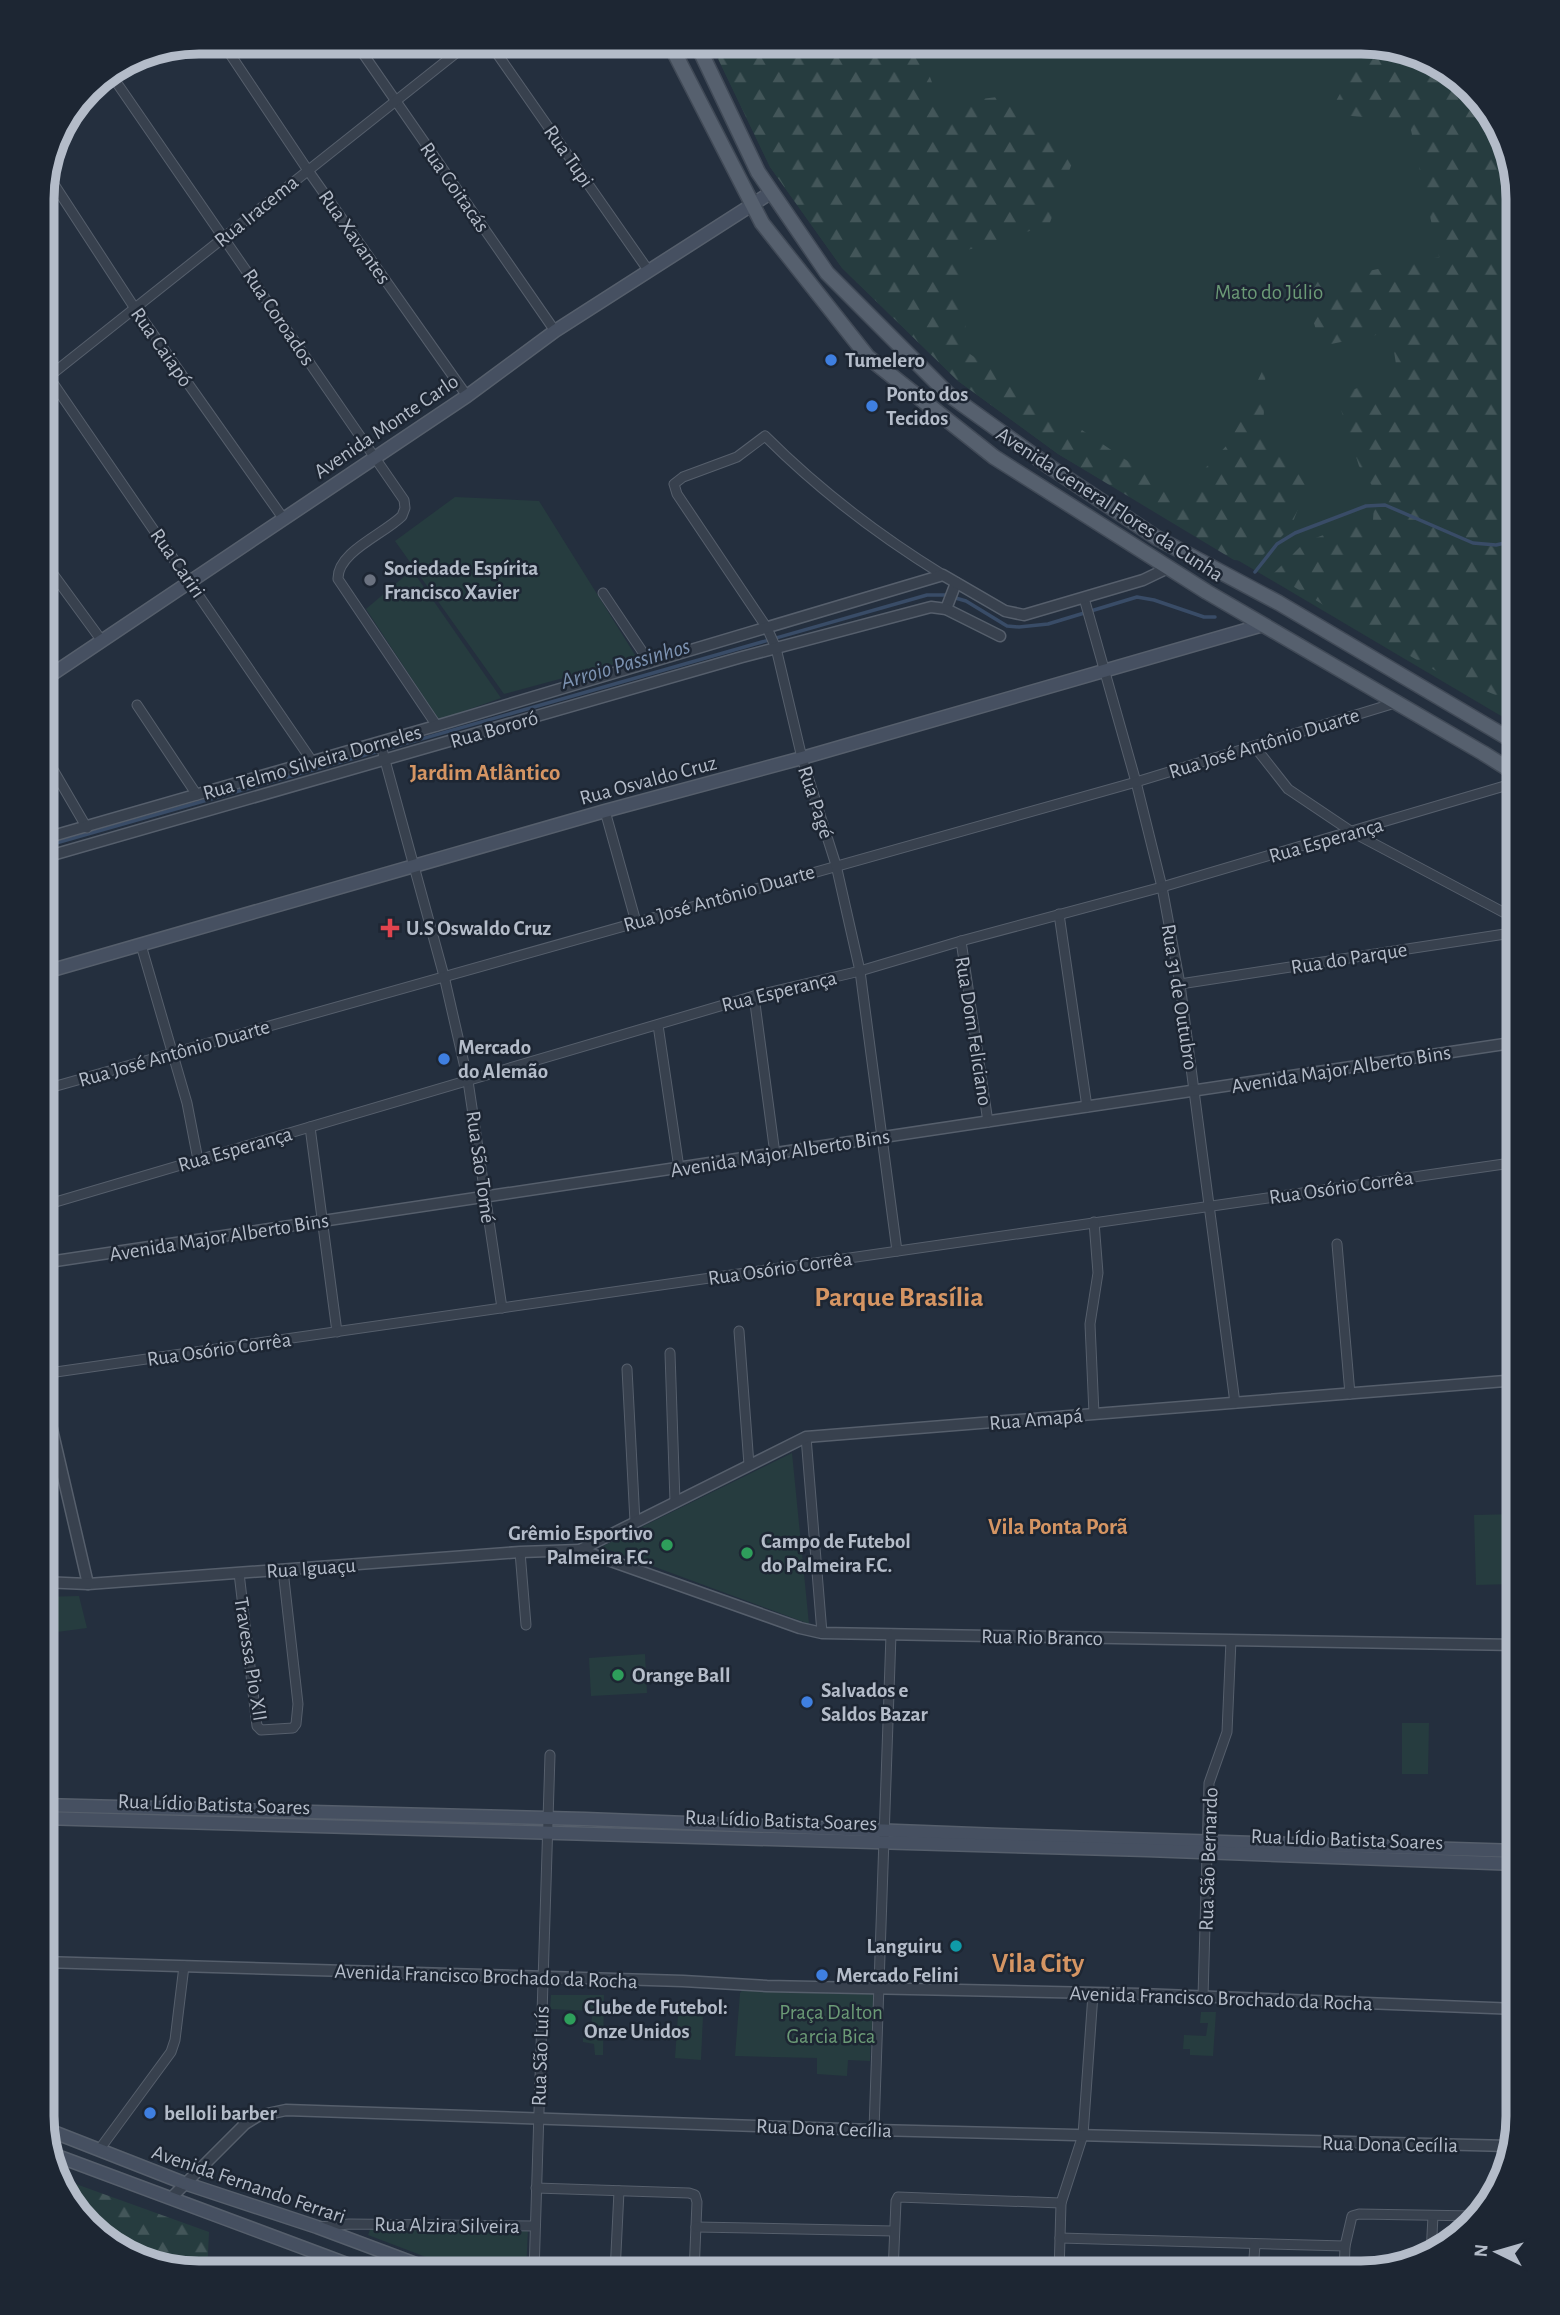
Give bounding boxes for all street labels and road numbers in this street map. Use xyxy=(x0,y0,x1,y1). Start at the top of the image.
street label: Rua Tupi xyxy=(540,121,597,191)
street label: Rua Goitacás xyxy=(416,138,493,236)
street label: Rua Iracema xyxy=(210,171,302,251)
street label: Rua Xavantes xyxy=(315,186,395,288)
street label: Rua Coroados xyxy=(239,265,318,369)
street label: Rua Caiapó xyxy=(127,304,196,391)
street label: Avenida Monte Carlo xyxy=(310,370,462,482)
street label: Avenida General Flores da Cunha xyxy=(992,423,1227,586)
street label: Rua Cariri xyxy=(146,525,209,602)
street label: Rua José Antônio Duarte xyxy=(1166,704,1362,782)
street label: Rua Bororó xyxy=(448,707,540,752)
street label: Rua Telmo Silveira Dorneles xyxy=(200,721,424,804)
street label: Rua Osvaldo Cruz xyxy=(577,752,719,809)
street label: Rua Pagé xyxy=(794,763,837,841)
street label: Rua Esperança xyxy=(1267,814,1386,867)
street label: Rua José Antônio Duarte xyxy=(621,861,817,936)
street label: Rua 31 de Outubro xyxy=(1158,923,1201,1072)
street label: Rua do Parque xyxy=(1289,939,1409,978)
street label: Rua Dom Feliciano xyxy=(951,955,996,1107)
street label: Rua Esperança xyxy=(719,967,839,1016)
street label: Rua José Antônio Duarte xyxy=(76,1016,272,1091)
street label: Avenida Major Alberto Bins xyxy=(1230,1042,1452,1097)
street label: Rua São Tomé xyxy=(462,1109,499,1225)
street label: Rua Esperança xyxy=(176,1123,295,1176)
street label: Avenida Major Alberto Bins xyxy=(669,1126,891,1181)
street label: Rua Osório Corrêa xyxy=(1268,1167,1415,1208)
street label: Avenida Major Alberto Bins xyxy=(108,1210,330,1265)
street label: Rua Osório Corrêa xyxy=(707,1248,854,1289)
street label: Rua Osório Corrêa xyxy=(146,1329,293,1370)
street label: Rua Amapá xyxy=(988,1405,1084,1434)
street label: Rua Iguaçu xyxy=(266,1555,357,1582)
street label: Travessa Pio XII xyxy=(230,1595,271,1723)
street label: Rua Rio Branco xyxy=(981,1626,1103,1649)
street label: Rua São Bernardo xyxy=(1195,1787,1222,1931)
street label: Rua Lídio Batista Soares xyxy=(117,1791,311,1818)
street label: Rua Lídio Batista Soares xyxy=(684,1807,878,1834)
street label: Rua Lídio Batista Soares xyxy=(1250,1826,1444,1853)
street label: Avenida Francisco Brochado da Rocha xyxy=(334,1961,638,1992)
street label: Avenida Francisco Brochado da Rocha xyxy=(1069,1983,1373,2014)
street label: Rua São Luís xyxy=(528,2006,553,2107)
street label: Rua Dona Cecília xyxy=(756,2116,893,2141)
street label: Rua Dona Cecília xyxy=(1322,2133,1459,2156)
street label: Avenida Fernando Ferrari xyxy=(149,2141,348,2228)
street label: Rua Alzira Silveira xyxy=(374,2214,520,2237)

